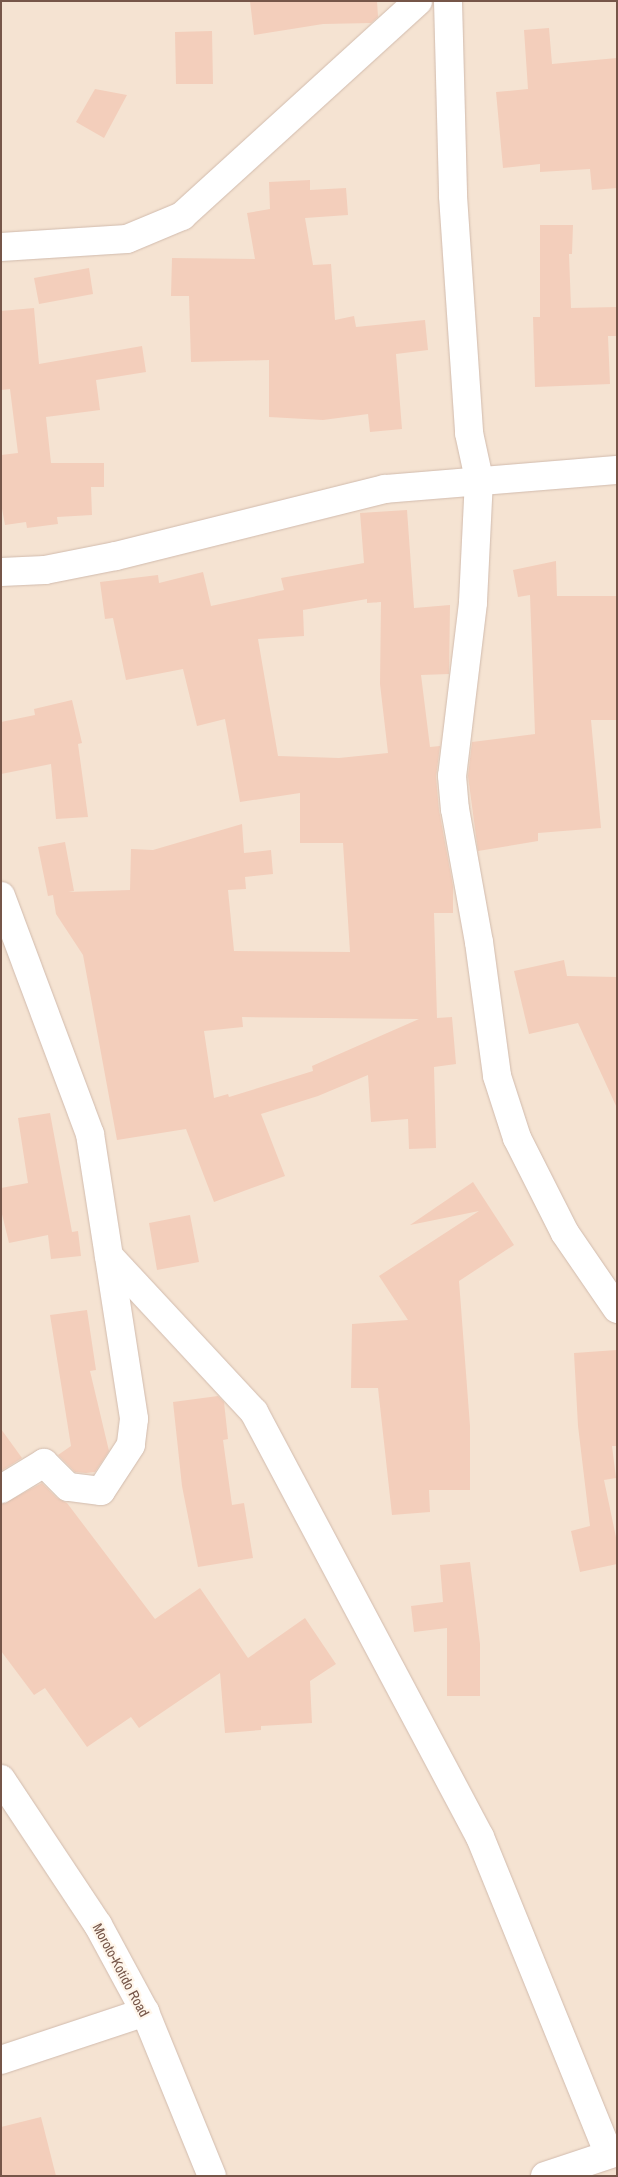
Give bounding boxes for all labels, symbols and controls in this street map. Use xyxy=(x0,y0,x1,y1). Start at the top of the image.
street label: Moroto-Kotido Road xyxy=(89,1920,153,2020)

